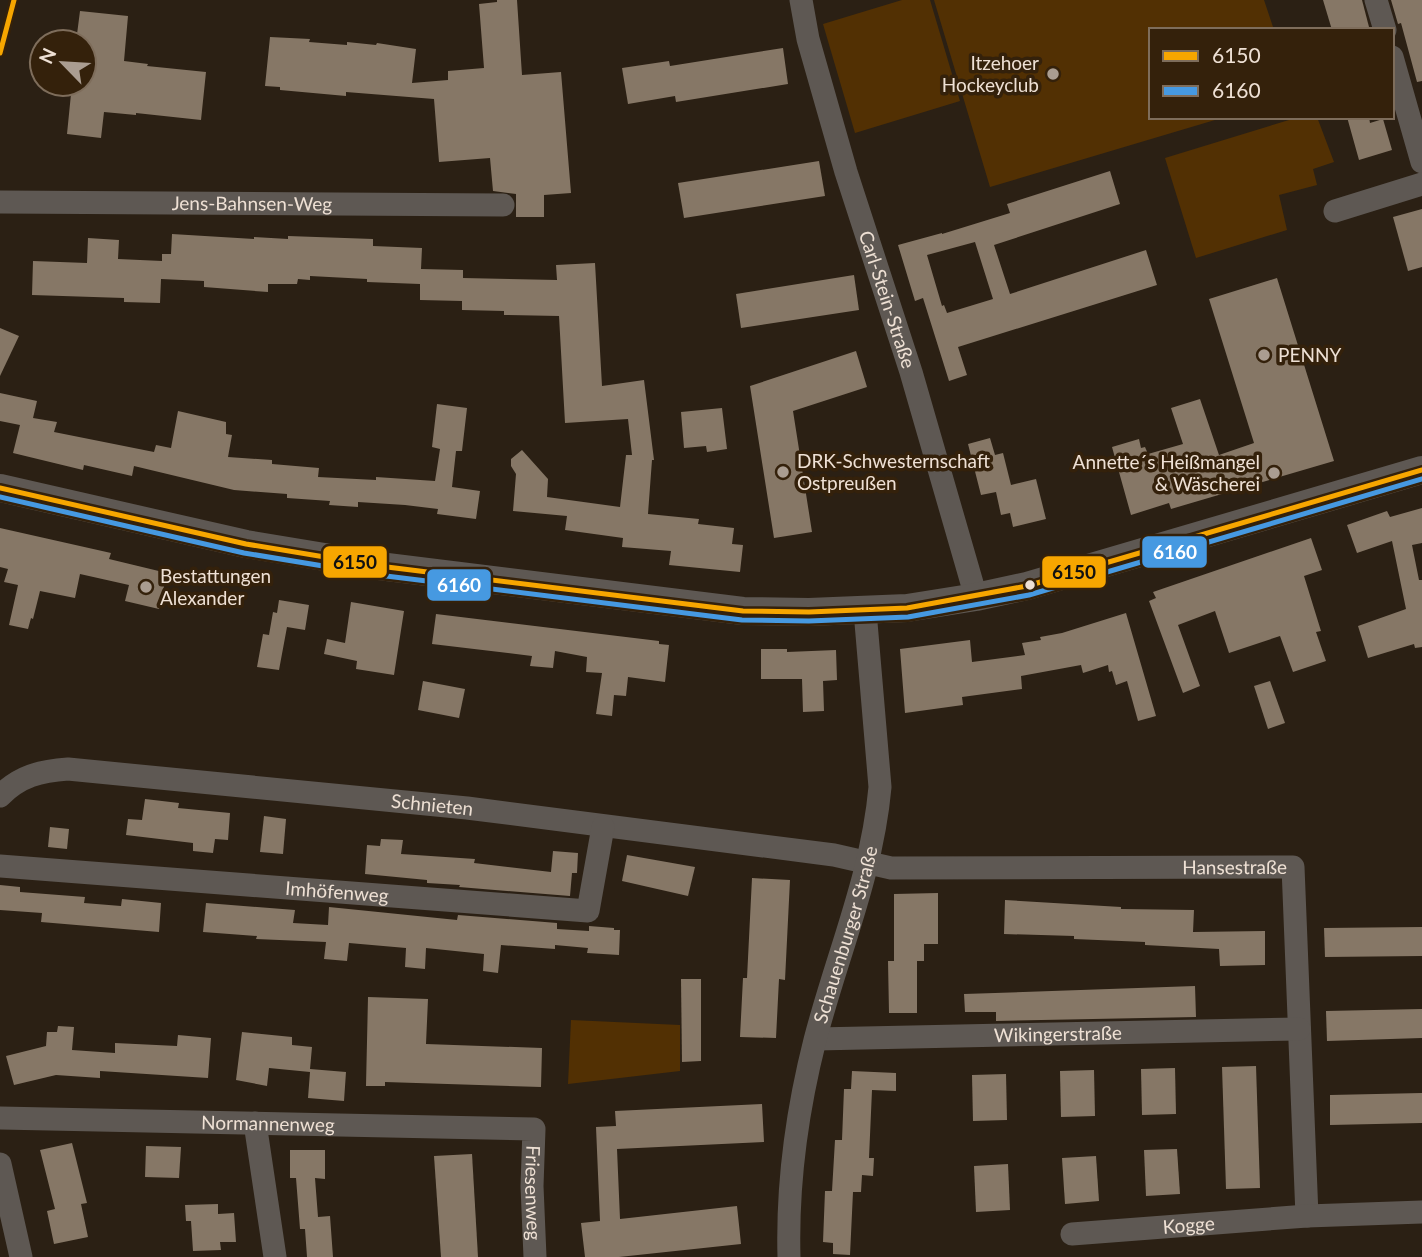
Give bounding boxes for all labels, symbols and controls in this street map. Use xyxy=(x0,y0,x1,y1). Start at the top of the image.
north arrow xyxy=(28,28,98,98)
legend xyxy=(1149,28,1394,119)
text: 6150 xyxy=(1212,42,1261,67)
text: N xyxy=(34,44,61,67)
place label: Itzehoer Hockeyclub xyxy=(942,51,1039,96)
marker: Itzehoer Hockeyclub xyxy=(1045,66,1061,82)
text: 6160 xyxy=(1212,77,1261,102)
street label: Jens-Bahnsen-Weg xyxy=(172,191,332,215)
street label: Carl-Stein-Straße xyxy=(855,228,921,371)
place label: PENNY xyxy=(1278,343,1341,366)
marker: PENNY xyxy=(1256,347,1272,363)
place label: DRK-Schwesternschaft Ostpreußen xyxy=(797,449,990,494)
place label: Annette´s Heißmangel & Wäscherei xyxy=(1073,450,1260,495)
marker: DRK-Schwesternschaft Ostpreußen xyxy=(775,464,791,480)
marker: Annette´s Heißmangel & Wäscherei xyxy=(1266,465,1282,481)
line badge: 6160 xyxy=(1141,535,1208,569)
text: 6160 xyxy=(1153,540,1197,563)
line badge: 6150 xyxy=(322,545,388,579)
text: 6150 xyxy=(333,550,377,573)
line badge: 6150 xyxy=(1041,555,1107,589)
text: 6150 xyxy=(1052,560,1096,583)
place label: Bestattungen Alexander xyxy=(160,564,271,609)
line badge: 6160 xyxy=(426,568,492,602)
text: 6160 xyxy=(437,573,481,596)
unlabelled marker xyxy=(1023,578,1037,592)
marker: Bestattungen Alexander xyxy=(138,579,154,595)
street label: Schnieten xyxy=(390,789,475,820)
street label: Schauenburger Straße xyxy=(808,844,882,1026)
street label: Hansestraße xyxy=(1182,855,1287,878)
street label: Imhöfenweg xyxy=(284,876,390,907)
street label: Wikingerstraße xyxy=(994,1021,1122,1046)
street label: Normannenweg xyxy=(201,1110,335,1136)
street label: Friesenweg xyxy=(521,1145,546,1241)
street label: Kogge xyxy=(1162,1211,1216,1238)

